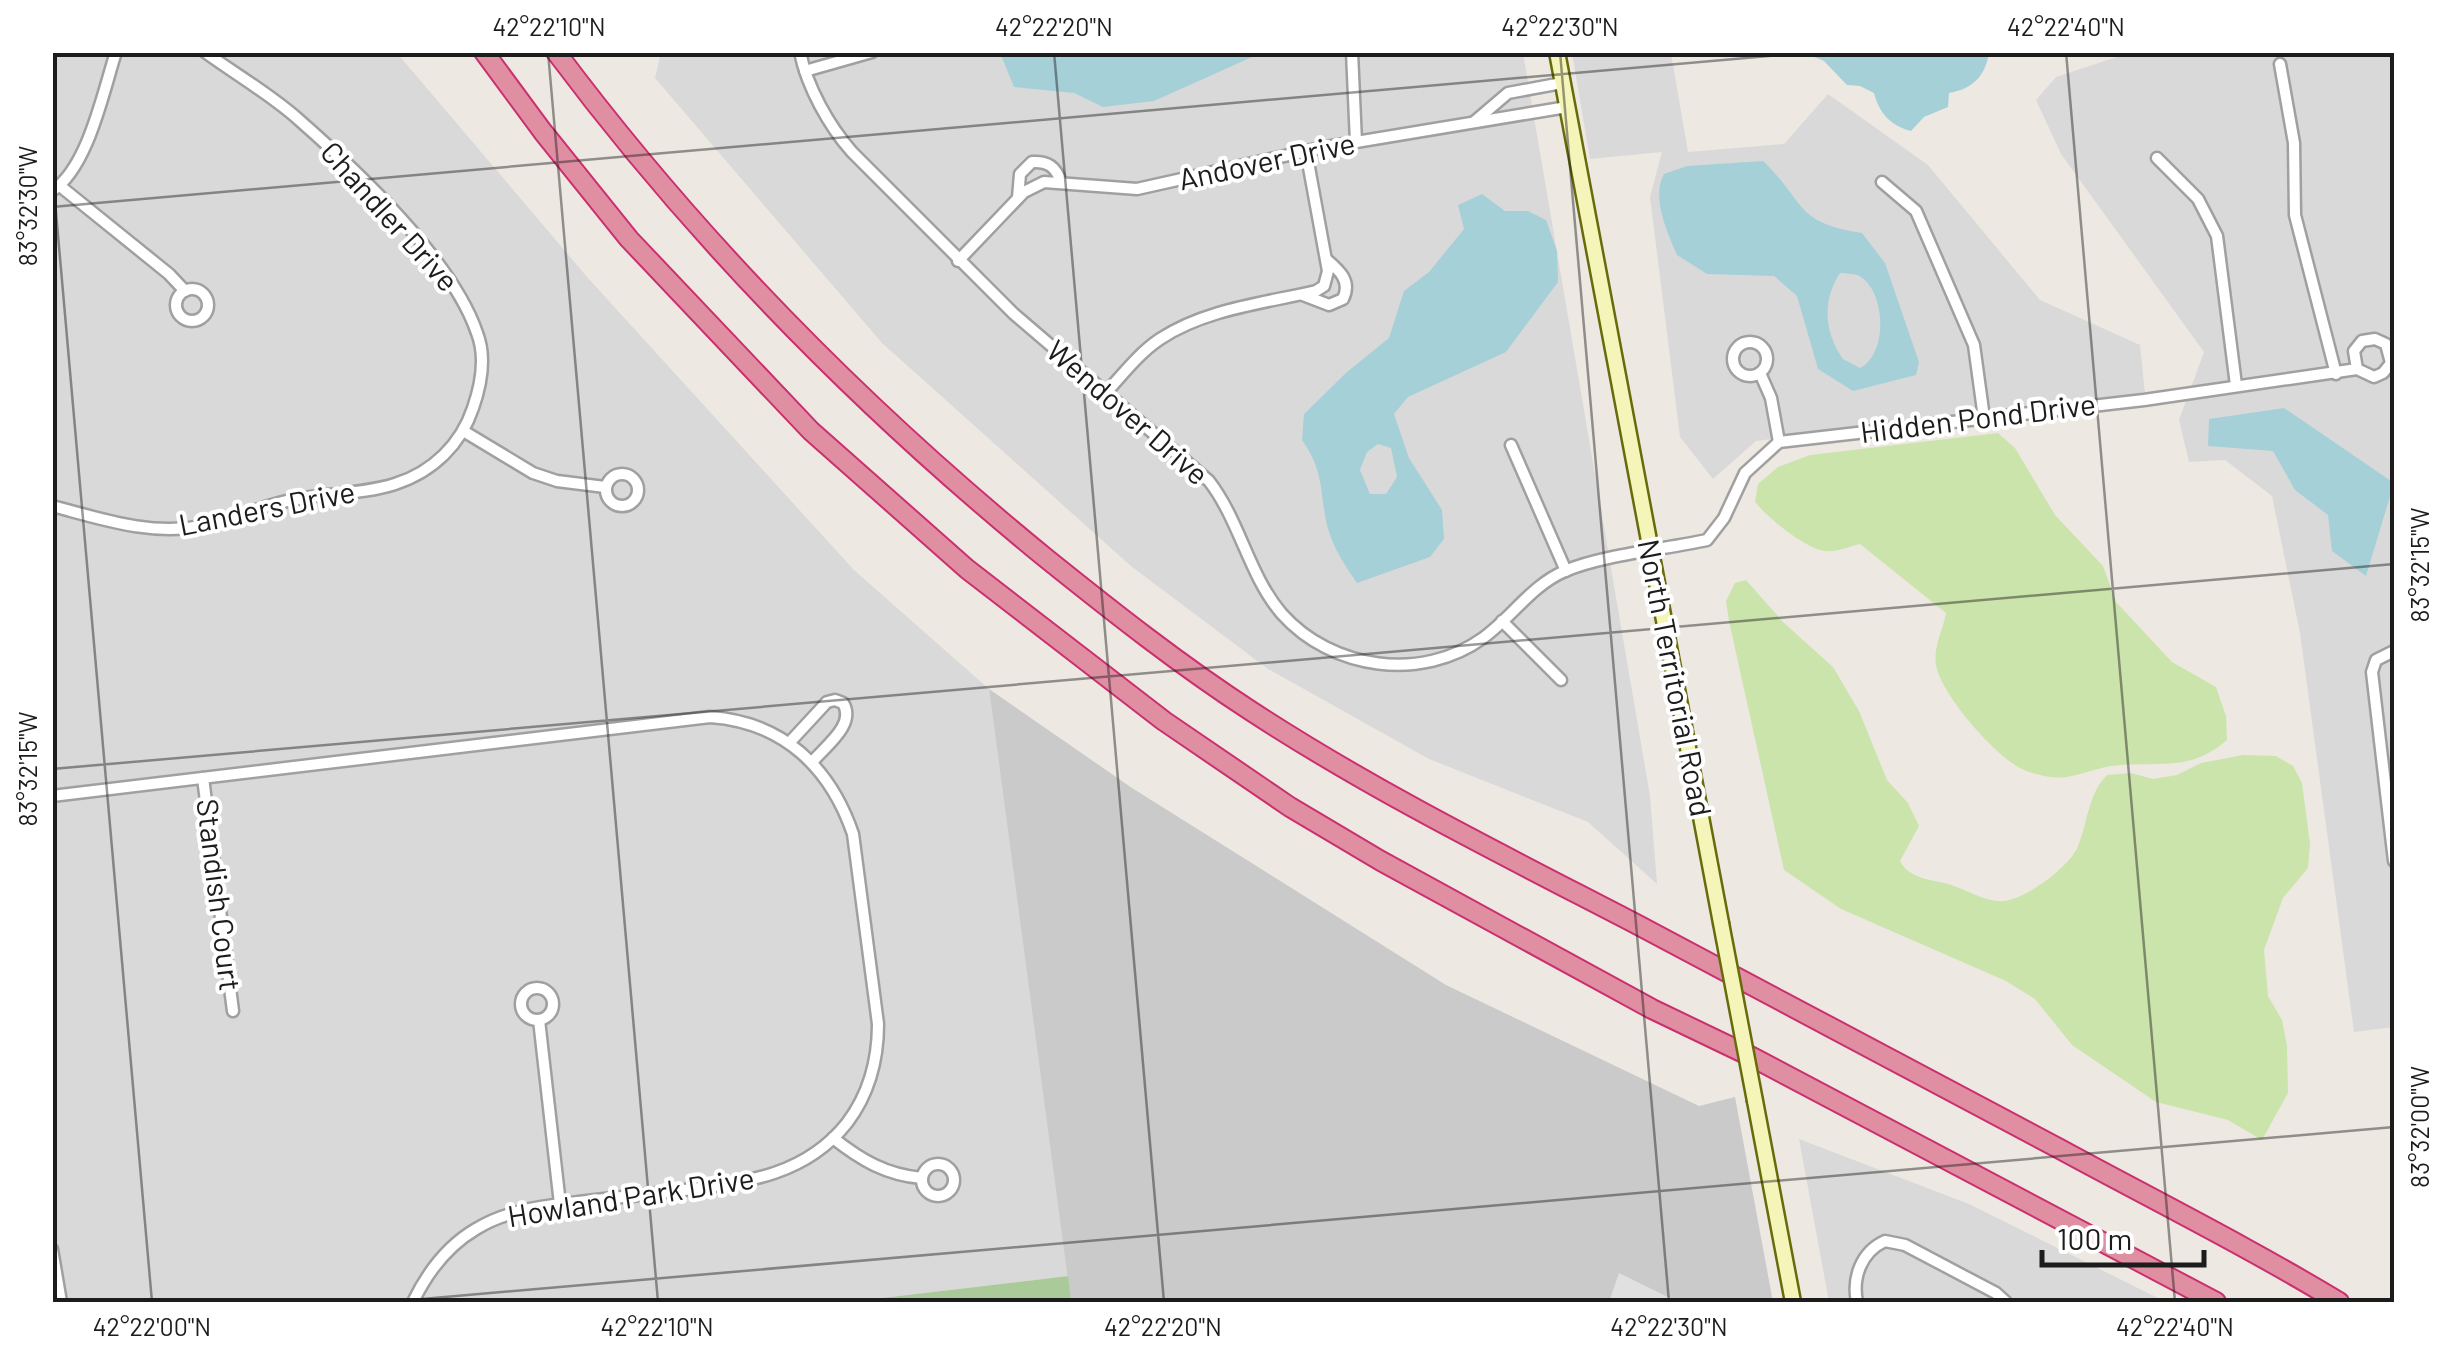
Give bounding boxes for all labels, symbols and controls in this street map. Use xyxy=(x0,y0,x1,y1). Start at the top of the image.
text: 42°22'10"N xyxy=(492,11,606,41)
text: 42°22'20"N xyxy=(995,11,1113,41)
text: 42°22'30"N xyxy=(1501,11,1619,41)
text: 42°22'40"N xyxy=(2007,11,2125,41)
street label: Andover Drive xyxy=(1175,124,1358,196)
street label: Chandler Drive xyxy=(314,134,467,298)
text: 83°32'30"W xyxy=(12,146,42,266)
street label: Wendover Drive xyxy=(1040,331,1217,491)
street label: Hidden Pond Drive xyxy=(1858,385,2098,449)
street label: Landers Drive xyxy=(175,472,358,542)
text: 83°32'15"W xyxy=(2404,507,2434,623)
street label: North Territorial Road xyxy=(1631,536,1720,819)
text: 83°32'15"W xyxy=(12,711,42,827)
street label: Standish Court xyxy=(190,797,250,993)
text: 83°32'00"W xyxy=(2404,1066,2434,1188)
street label: Howland Park Drive xyxy=(505,1159,757,1233)
scale bar xyxy=(2042,1205,2204,1267)
text: 100 m xyxy=(2057,1220,2132,1256)
text: 42°22'00"N xyxy=(93,1311,211,1341)
text: 42°22'10"N xyxy=(600,1311,714,1341)
text: 42°22'20"N xyxy=(1104,1311,1222,1341)
text: 42°22'30"N xyxy=(1610,1311,1728,1341)
text: 42°22'40"N xyxy=(2116,1311,2234,1341)

